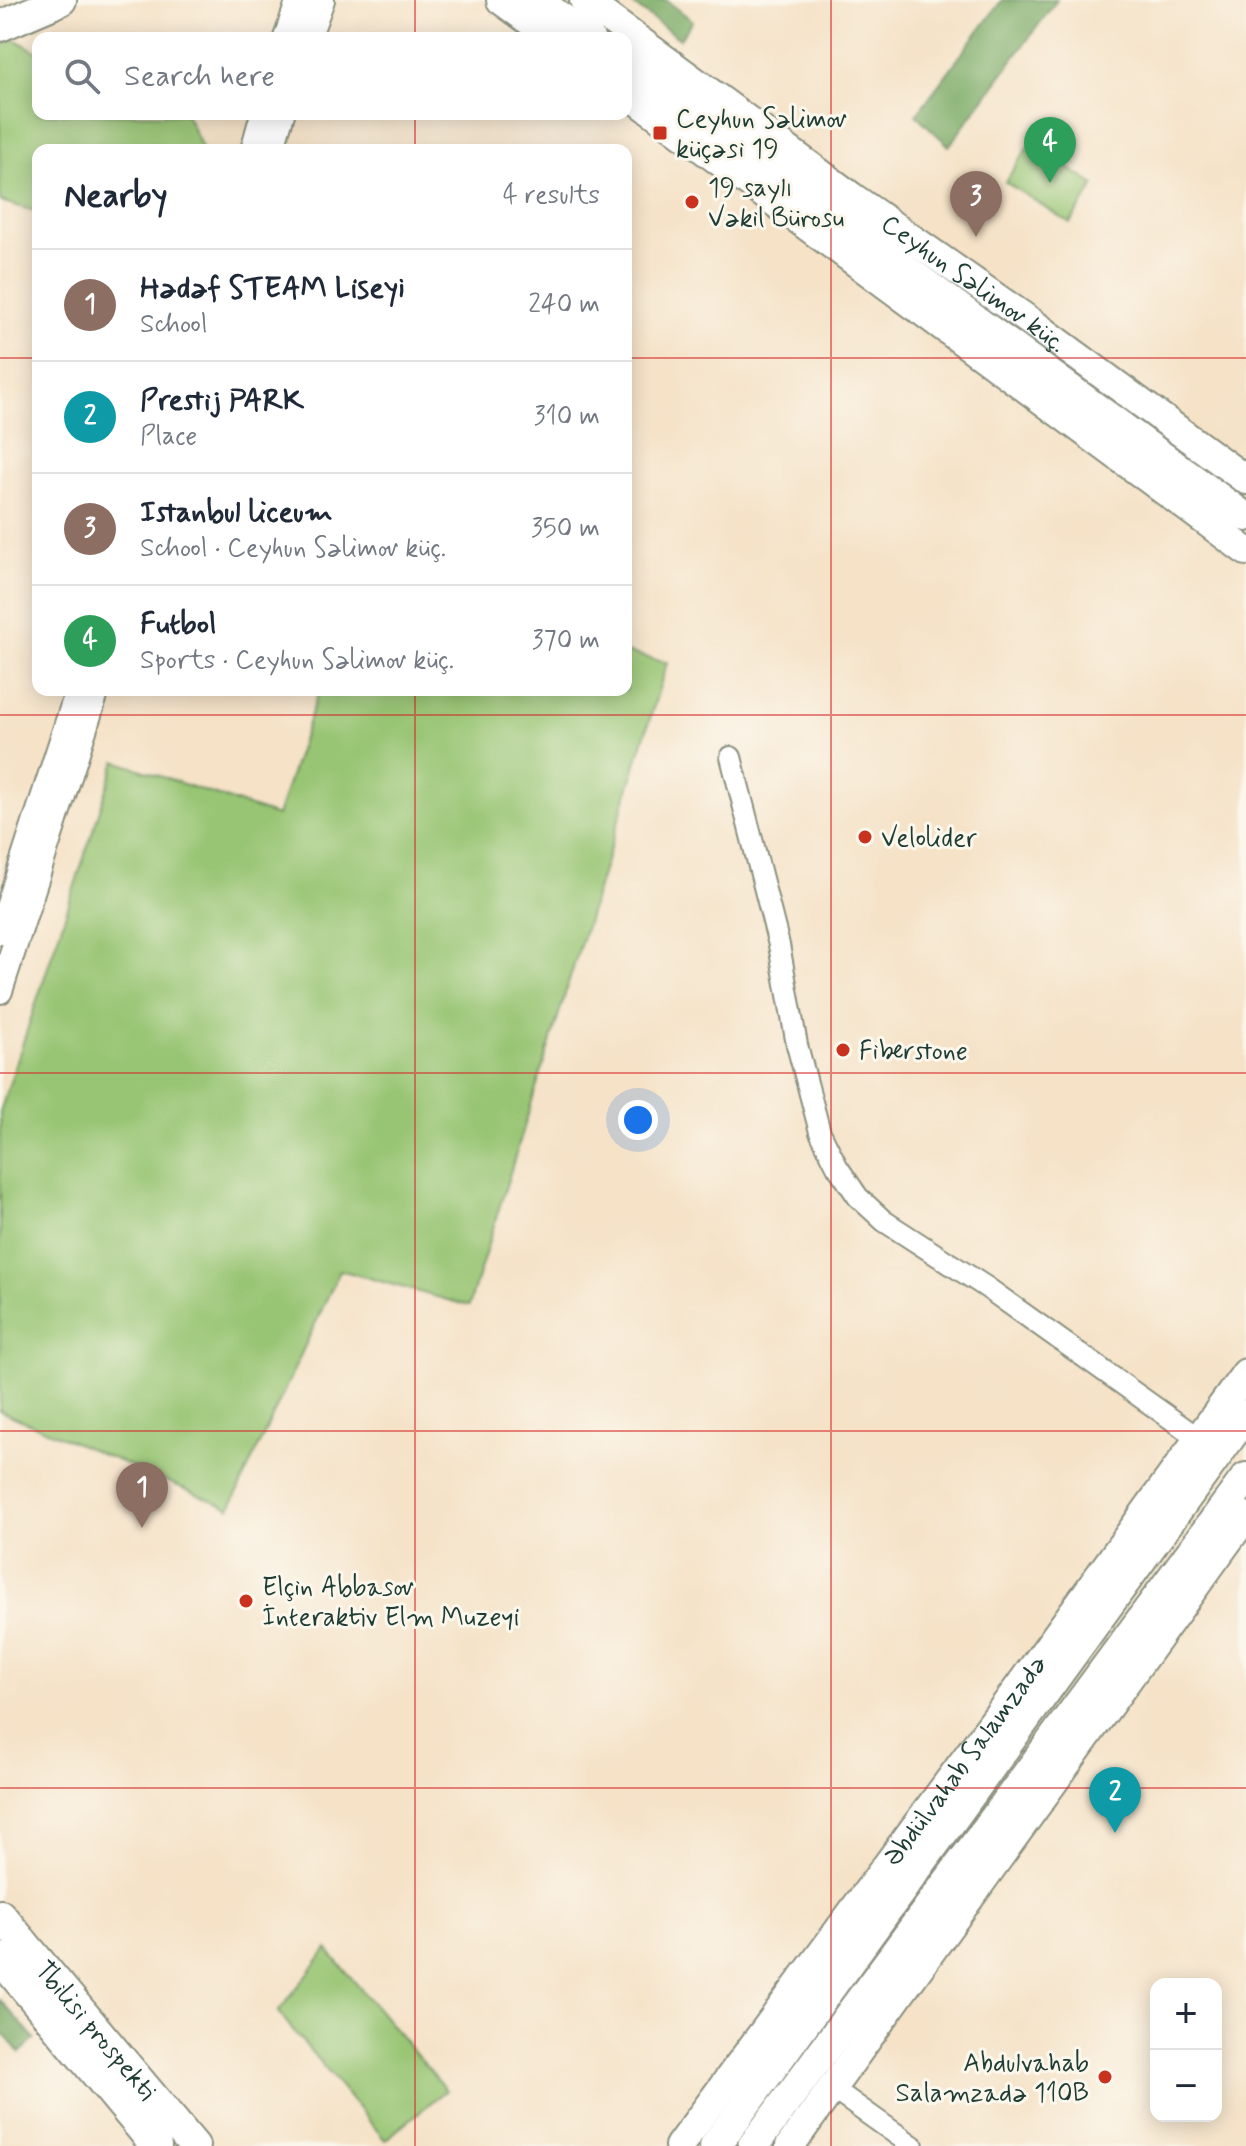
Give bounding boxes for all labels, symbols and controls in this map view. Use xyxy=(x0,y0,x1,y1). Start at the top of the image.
search box xyxy=(32,32,632,120)
icon: search xyxy=(60,54,104,98)
text: Search here xyxy=(124,57,275,96)
place label: Ceyhun Səlimov küçəsi 19 xyxy=(676,103,847,167)
pin: 4 xyxy=(1024,117,1076,183)
marker: Ceyhun Səlimov küçəsi 19 xyxy=(651,124,669,142)
pin: 3 xyxy=(950,171,1002,237)
place label: 19 saylı Vəkil Bürosu xyxy=(708,172,844,236)
text: Nearby xyxy=(64,174,168,219)
text: 4 results xyxy=(503,179,600,213)
marker: 19 saylı Vəkil Bürosu xyxy=(683,193,701,211)
street label: Ceyhun Səlimov küç. xyxy=(874,208,1073,361)
text: Hədəf STEAM Liseyi xyxy=(140,269,405,308)
text: 1 xyxy=(84,288,96,322)
text: 240 m xyxy=(528,288,600,322)
text: School xyxy=(140,308,207,342)
text: Prestij PARK xyxy=(140,381,304,420)
text: 2 xyxy=(84,400,96,434)
text: 310 m xyxy=(534,400,600,434)
text: Place xyxy=(140,420,197,454)
text: Istanbul liceum xyxy=(140,493,333,532)
text: 3 xyxy=(84,512,96,546)
text: 350 m xyxy=(531,512,600,546)
text: School · Ceyhun Səlimov küç. xyxy=(140,532,446,566)
text: Futbol xyxy=(140,605,216,644)
text: 4 xyxy=(82,624,98,658)
text: 370 m xyxy=(532,624,600,658)
text: Sports · Ceyhun Səlimov küç. xyxy=(140,644,454,678)
place label: Velolider xyxy=(881,822,977,856)
marker: Velolider xyxy=(856,828,874,846)
place label: Fiberstone xyxy=(859,1035,968,1069)
marker: Fiberstone xyxy=(834,1041,852,1059)
your location xyxy=(618,1100,658,1140)
pin: 1 xyxy=(116,1462,168,1528)
place label: Elçin Abbasov İnteraktiv Elm Muzeyi xyxy=(262,1571,519,1635)
marker: Elçin Abbasov İnteraktiv Elm Muzeyi xyxy=(237,1592,255,1610)
street label: Əbdülvahab Salamzadə xyxy=(877,1649,1056,1874)
pin: 2 xyxy=(1089,1767,1141,1833)
street label: Tbilisi prospekti xyxy=(27,1954,163,2108)
map controls xyxy=(1150,1978,1222,2122)
button: + xyxy=(1150,1978,1222,2050)
place label: Abdulvahab Salamzadə 110B xyxy=(896,2047,1089,2111)
button: − xyxy=(1150,2050,1222,2122)
marker: Abdulvahab Salamzadə 110B xyxy=(1096,2068,1114,2086)

